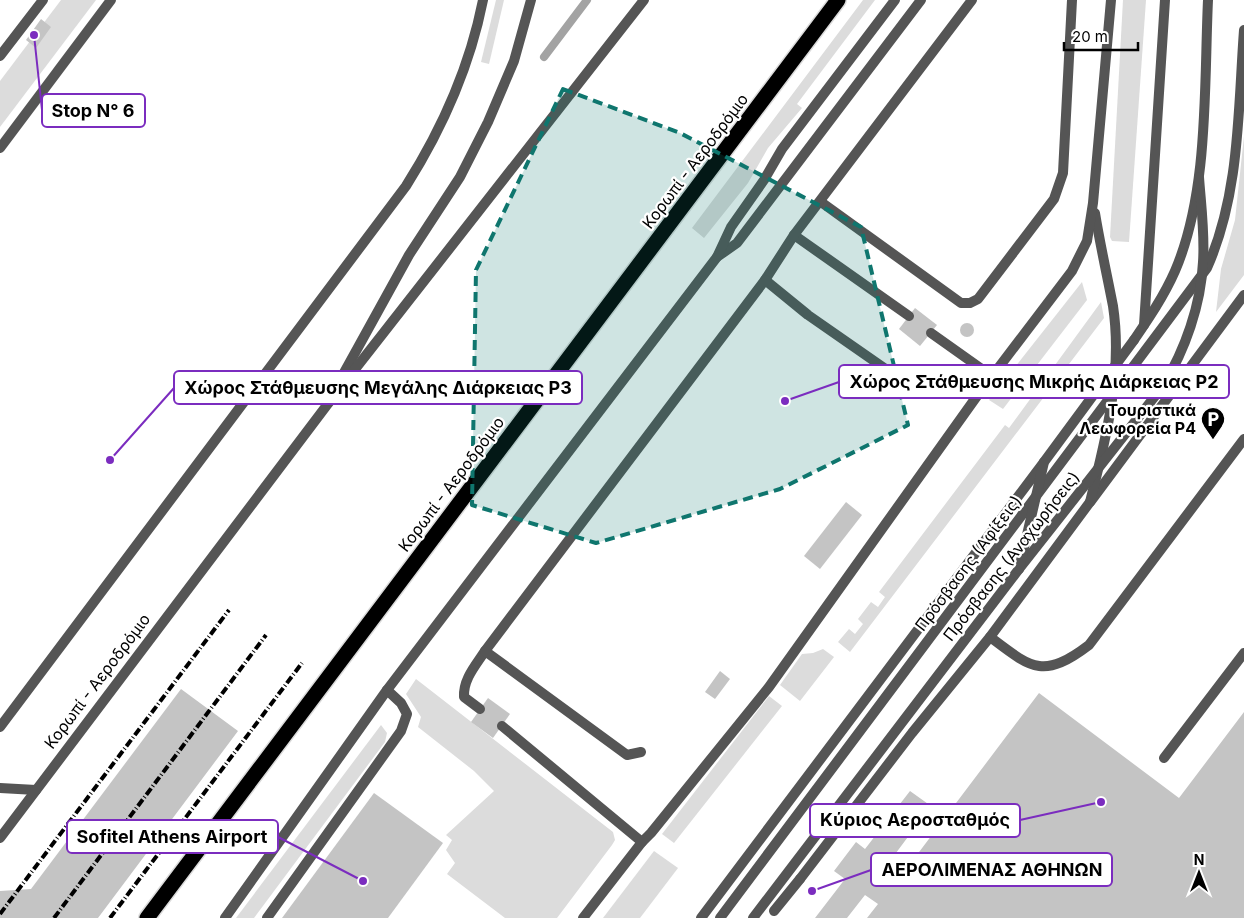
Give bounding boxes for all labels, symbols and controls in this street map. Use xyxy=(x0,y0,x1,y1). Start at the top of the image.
scale bar xyxy=(1064,20,1138,52)
text: 20 m xyxy=(1072,27,1108,46)
street label: Κορωπί - Αεροδρόμιο xyxy=(638,90,752,232)
callout: Stop N° 6 xyxy=(42,94,145,127)
text: Stop N° 6 xyxy=(52,100,134,121)
callout: Χώρος Στάθμευσης Μικρής Διάρκειας P2 xyxy=(839,365,1229,398)
callout: Χώρος Στάθμευσης Μεγάλης Διάρκειας P3 xyxy=(174,371,582,404)
text: Χώρος Στάθμευσης Μικρής Διάρκειας P2 xyxy=(849,371,1219,392)
text: Χώρος Στάθμευσης Μεγάλης Διάρκειας P3 xyxy=(184,377,572,398)
place label: Τουριστικά Λεωφορεία P4 xyxy=(1079,400,1196,438)
parking icon: Τουριστικά Λεωφορεία P4 xyxy=(1200,406,1226,440)
street label: Κορωπί - Αεροδρόμιο xyxy=(394,413,508,555)
street label: Πρόσβασης (Αναχωρήσεις) xyxy=(939,467,1083,645)
street label: Πρόσβασης (Αφίξεις) xyxy=(910,491,1026,635)
street label: Κορωπί - Αεροδρόμιο xyxy=(40,610,154,752)
callout: Κύριος Αεροσταθμός xyxy=(810,804,1020,837)
text: Κύριος Αεροσταθμός xyxy=(820,809,1010,830)
callout: Sofitel Athens Airport xyxy=(67,820,278,853)
text: Sofitel Athens Airport xyxy=(77,826,268,847)
north arrow xyxy=(1174,848,1224,898)
text: N xyxy=(1194,851,1204,868)
callout: ΑΕΡΟΛΙΜΕΝΑΣ ΑΘΗΝΩΝ xyxy=(871,853,1112,886)
text: ΑΕΡΟΛΙΜΕΝΑΣ ΑΘΗΝΩΝ xyxy=(882,859,1102,880)

